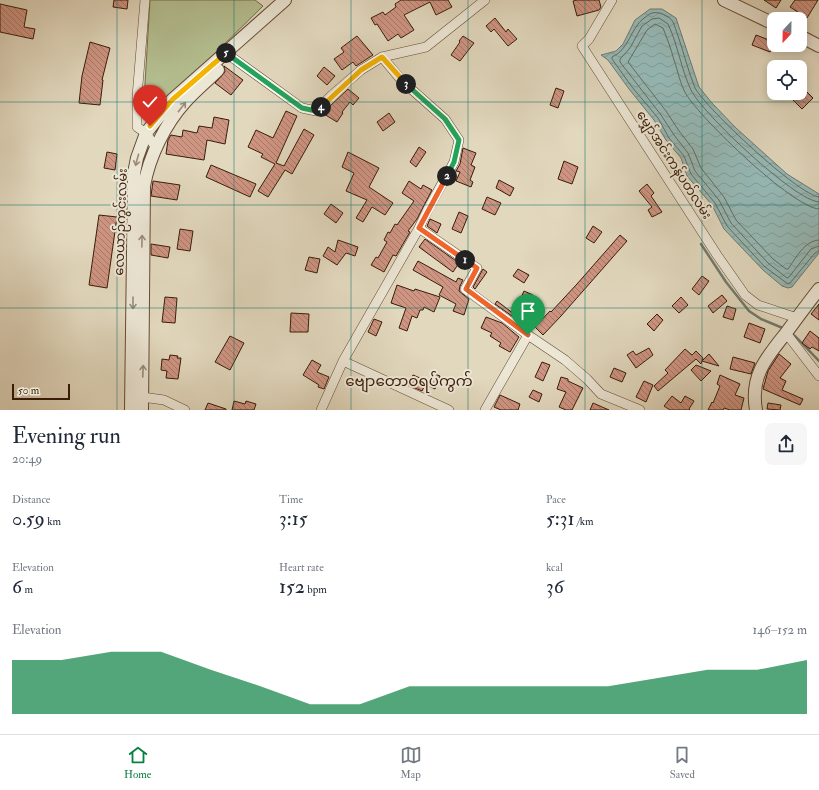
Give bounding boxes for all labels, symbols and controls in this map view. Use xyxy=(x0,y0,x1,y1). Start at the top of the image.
north arrow xyxy=(767,12,807,52)
map controls xyxy=(767,12,807,100)
pin: 5 xyxy=(216,43,236,63)
text: 5 xyxy=(224,46,228,59)
button: locate xyxy=(767,60,807,100)
pin: 3 xyxy=(396,74,416,94)
text: 3 xyxy=(404,77,408,90)
pin xyxy=(133,85,167,126)
icon: check xyxy=(139,91,161,113)
pin: 4 xyxy=(311,97,331,117)
text: 4 xyxy=(318,100,324,113)
one-way arrow xyxy=(177,101,186,112)
street label: မျှော်အင်းကန်ပတ်လမ်း xyxy=(631,107,716,223)
one-way arrow xyxy=(133,153,141,166)
pin: 2 xyxy=(437,166,457,186)
street label: လေယာဉ်ကွင်းလမ်း xyxy=(110,168,133,276)
text: 2 xyxy=(444,169,450,182)
one-way arrow xyxy=(139,235,146,248)
pin: 1 xyxy=(455,250,475,270)
text: 1 xyxy=(463,253,467,266)
pin xyxy=(511,294,545,335)
one-way arrow xyxy=(129,296,137,309)
icon: arrive xyxy=(517,300,539,322)
one-way arrow xyxy=(139,365,146,378)
district label: ဗျောတောဝရပ်ကွက် xyxy=(345,371,473,393)
scale bar xyxy=(12,382,70,401)
text: 50 m xyxy=(18,384,39,397)
text: Evening run xyxy=(12,422,121,450)
button: share xyxy=(765,423,807,465)
text: 20:49 xyxy=(12,451,42,467)
text: Distance xyxy=(12,493,50,506)
text: Time xyxy=(279,493,303,506)
text: Pace xyxy=(546,493,566,506)
text: 0.59 xyxy=(12,506,45,531)
text: 3:15 xyxy=(279,506,308,531)
text: 5:31 xyxy=(546,506,575,531)
text: km xyxy=(45,515,61,528)
text: /km xyxy=(575,515,594,528)
text: Elevation xyxy=(12,561,54,574)
text: Heart rate xyxy=(279,561,324,574)
text: kcal xyxy=(546,561,563,574)
text: 6 xyxy=(12,574,22,599)
text: 152 xyxy=(279,574,305,599)
text: 36 xyxy=(546,574,564,599)
text: m xyxy=(22,583,33,596)
text: bpm xyxy=(305,583,327,596)
text: Elevation xyxy=(12,622,62,638)
text: 146–152 m xyxy=(753,622,807,638)
tab: Home xyxy=(124,744,151,781)
tab: Map xyxy=(400,744,422,781)
tab: Saved xyxy=(670,744,695,781)

